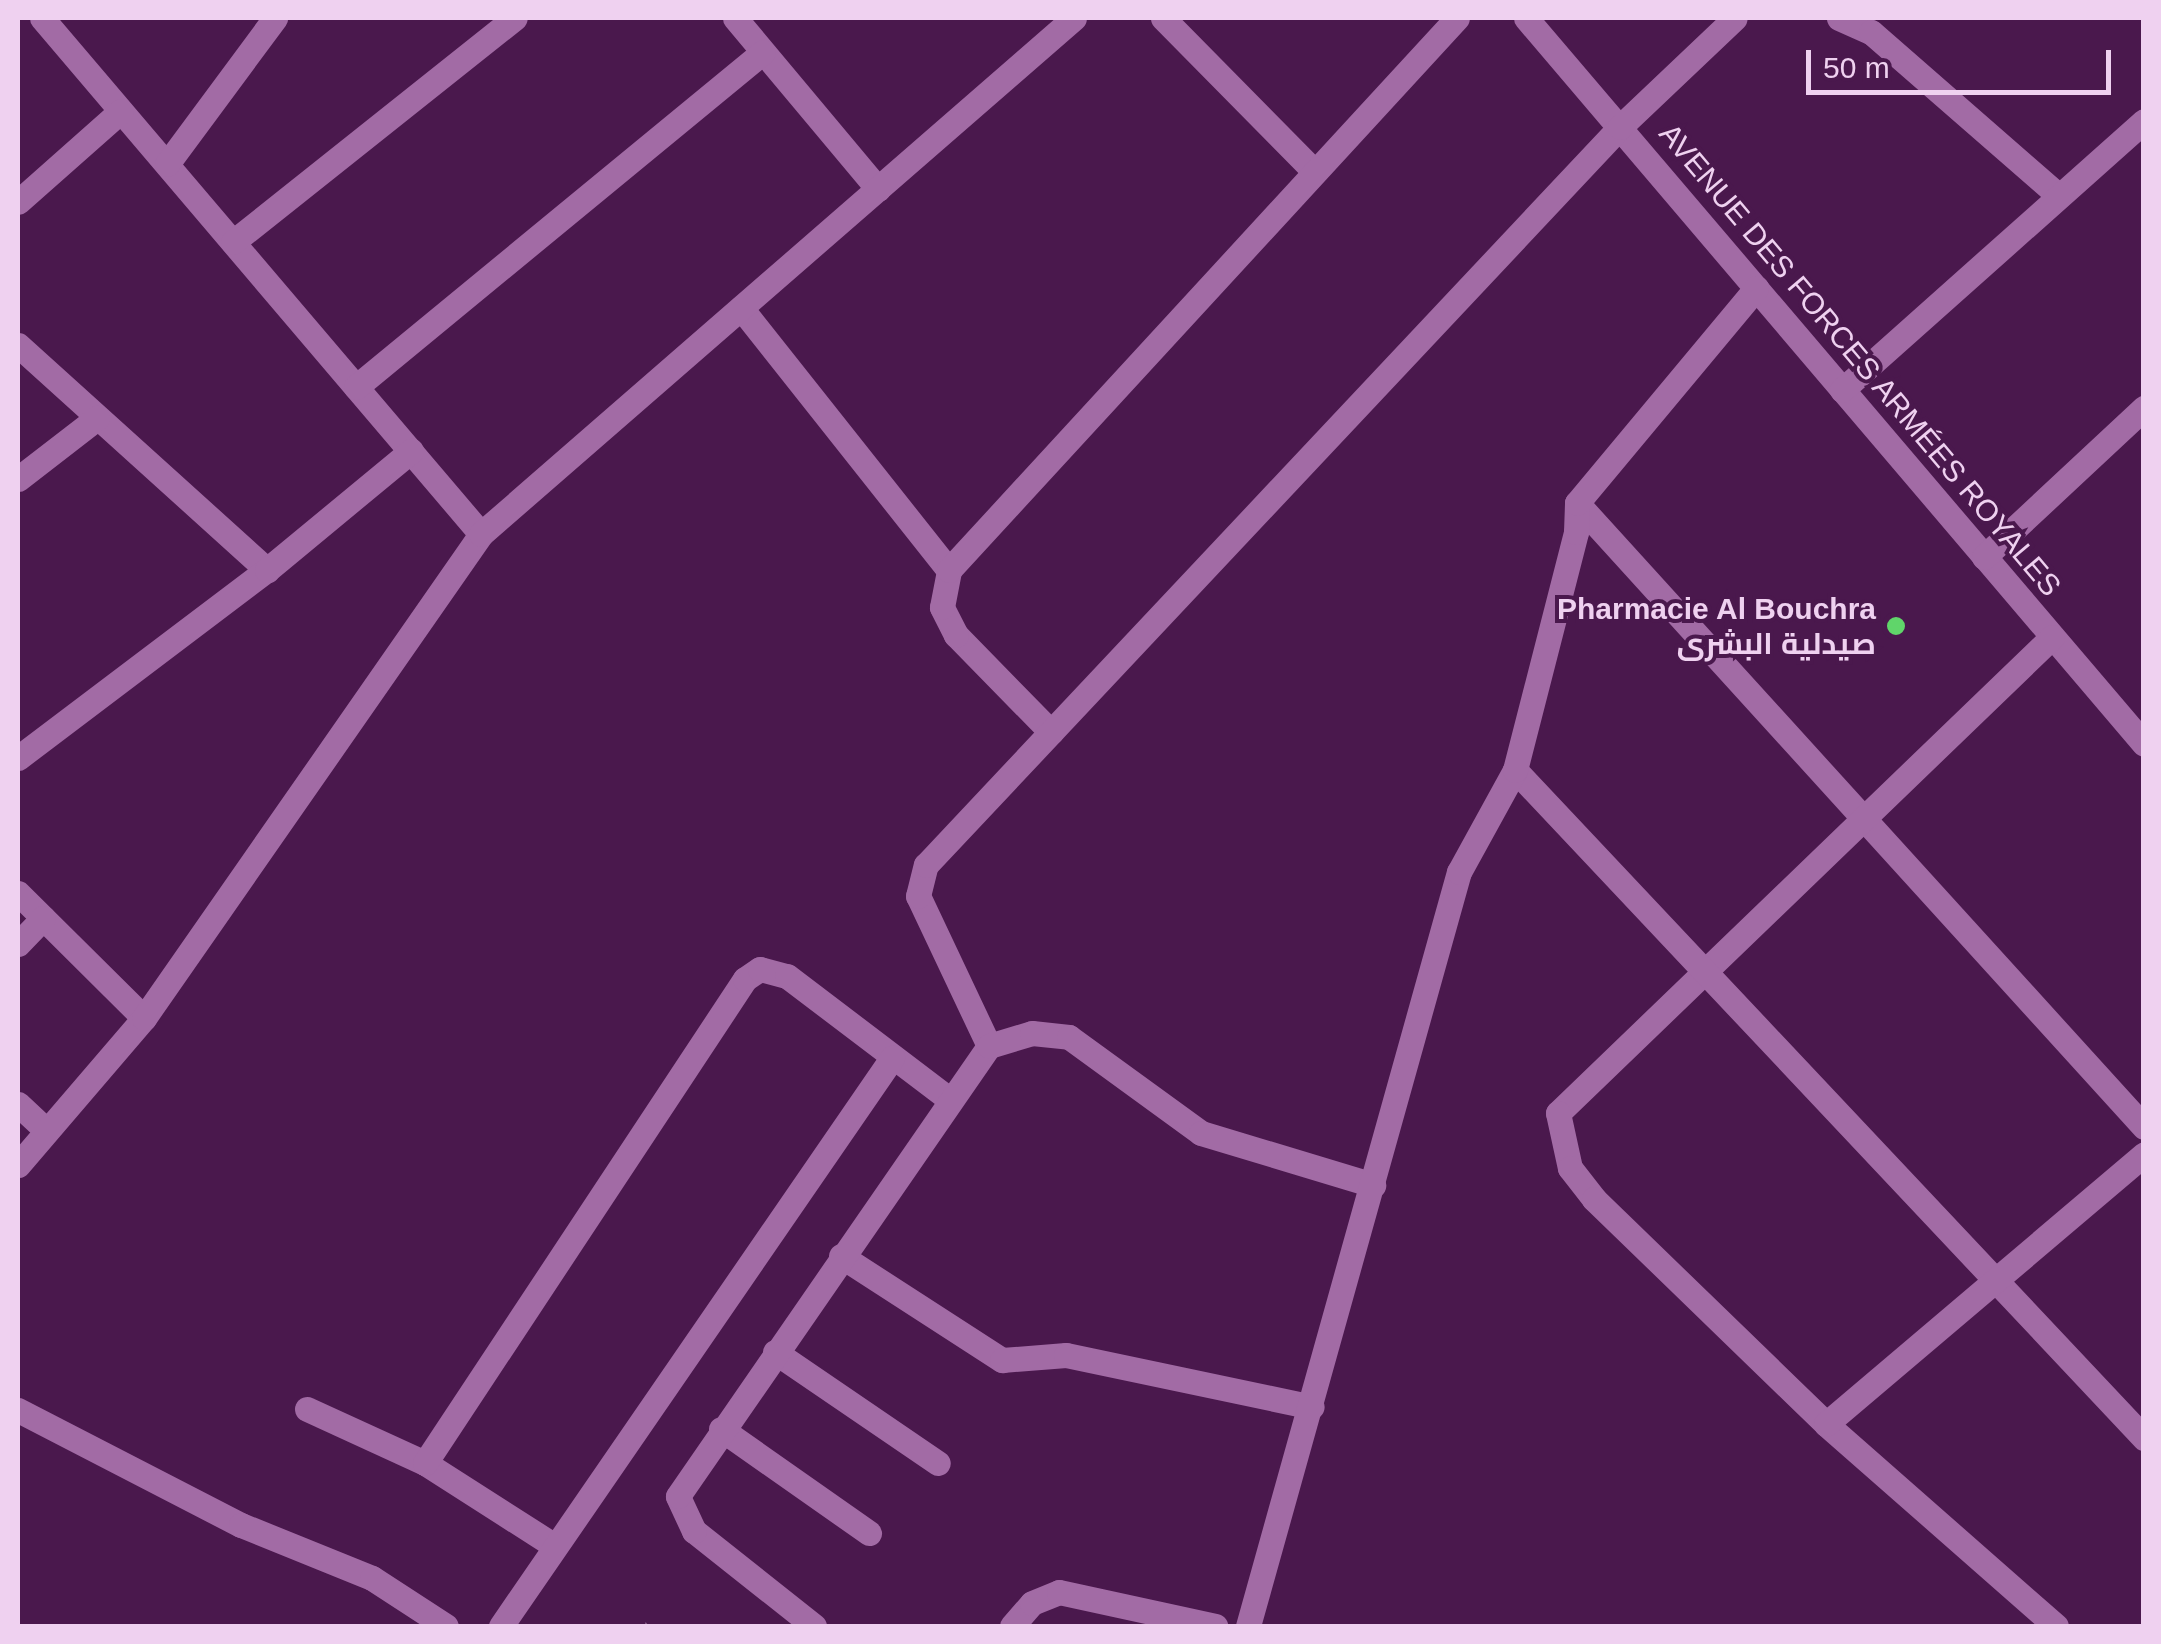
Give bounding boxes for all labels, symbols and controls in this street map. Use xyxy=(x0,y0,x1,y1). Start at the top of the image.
scale bar xyxy=(1811,30,2116,92)
text: 50 m xyxy=(1823,51,1890,84)
street label: AVENUE DES FORCES ARMÉES ROYALES xyxy=(1651,116,2069,604)
place label: Pharmacie Al Bouchra صيدلية البشرى xyxy=(1556,591,1876,662)
marker: Pharmacie Al Bouchra صيدلية البشرى xyxy=(1885,615,1907,637)

